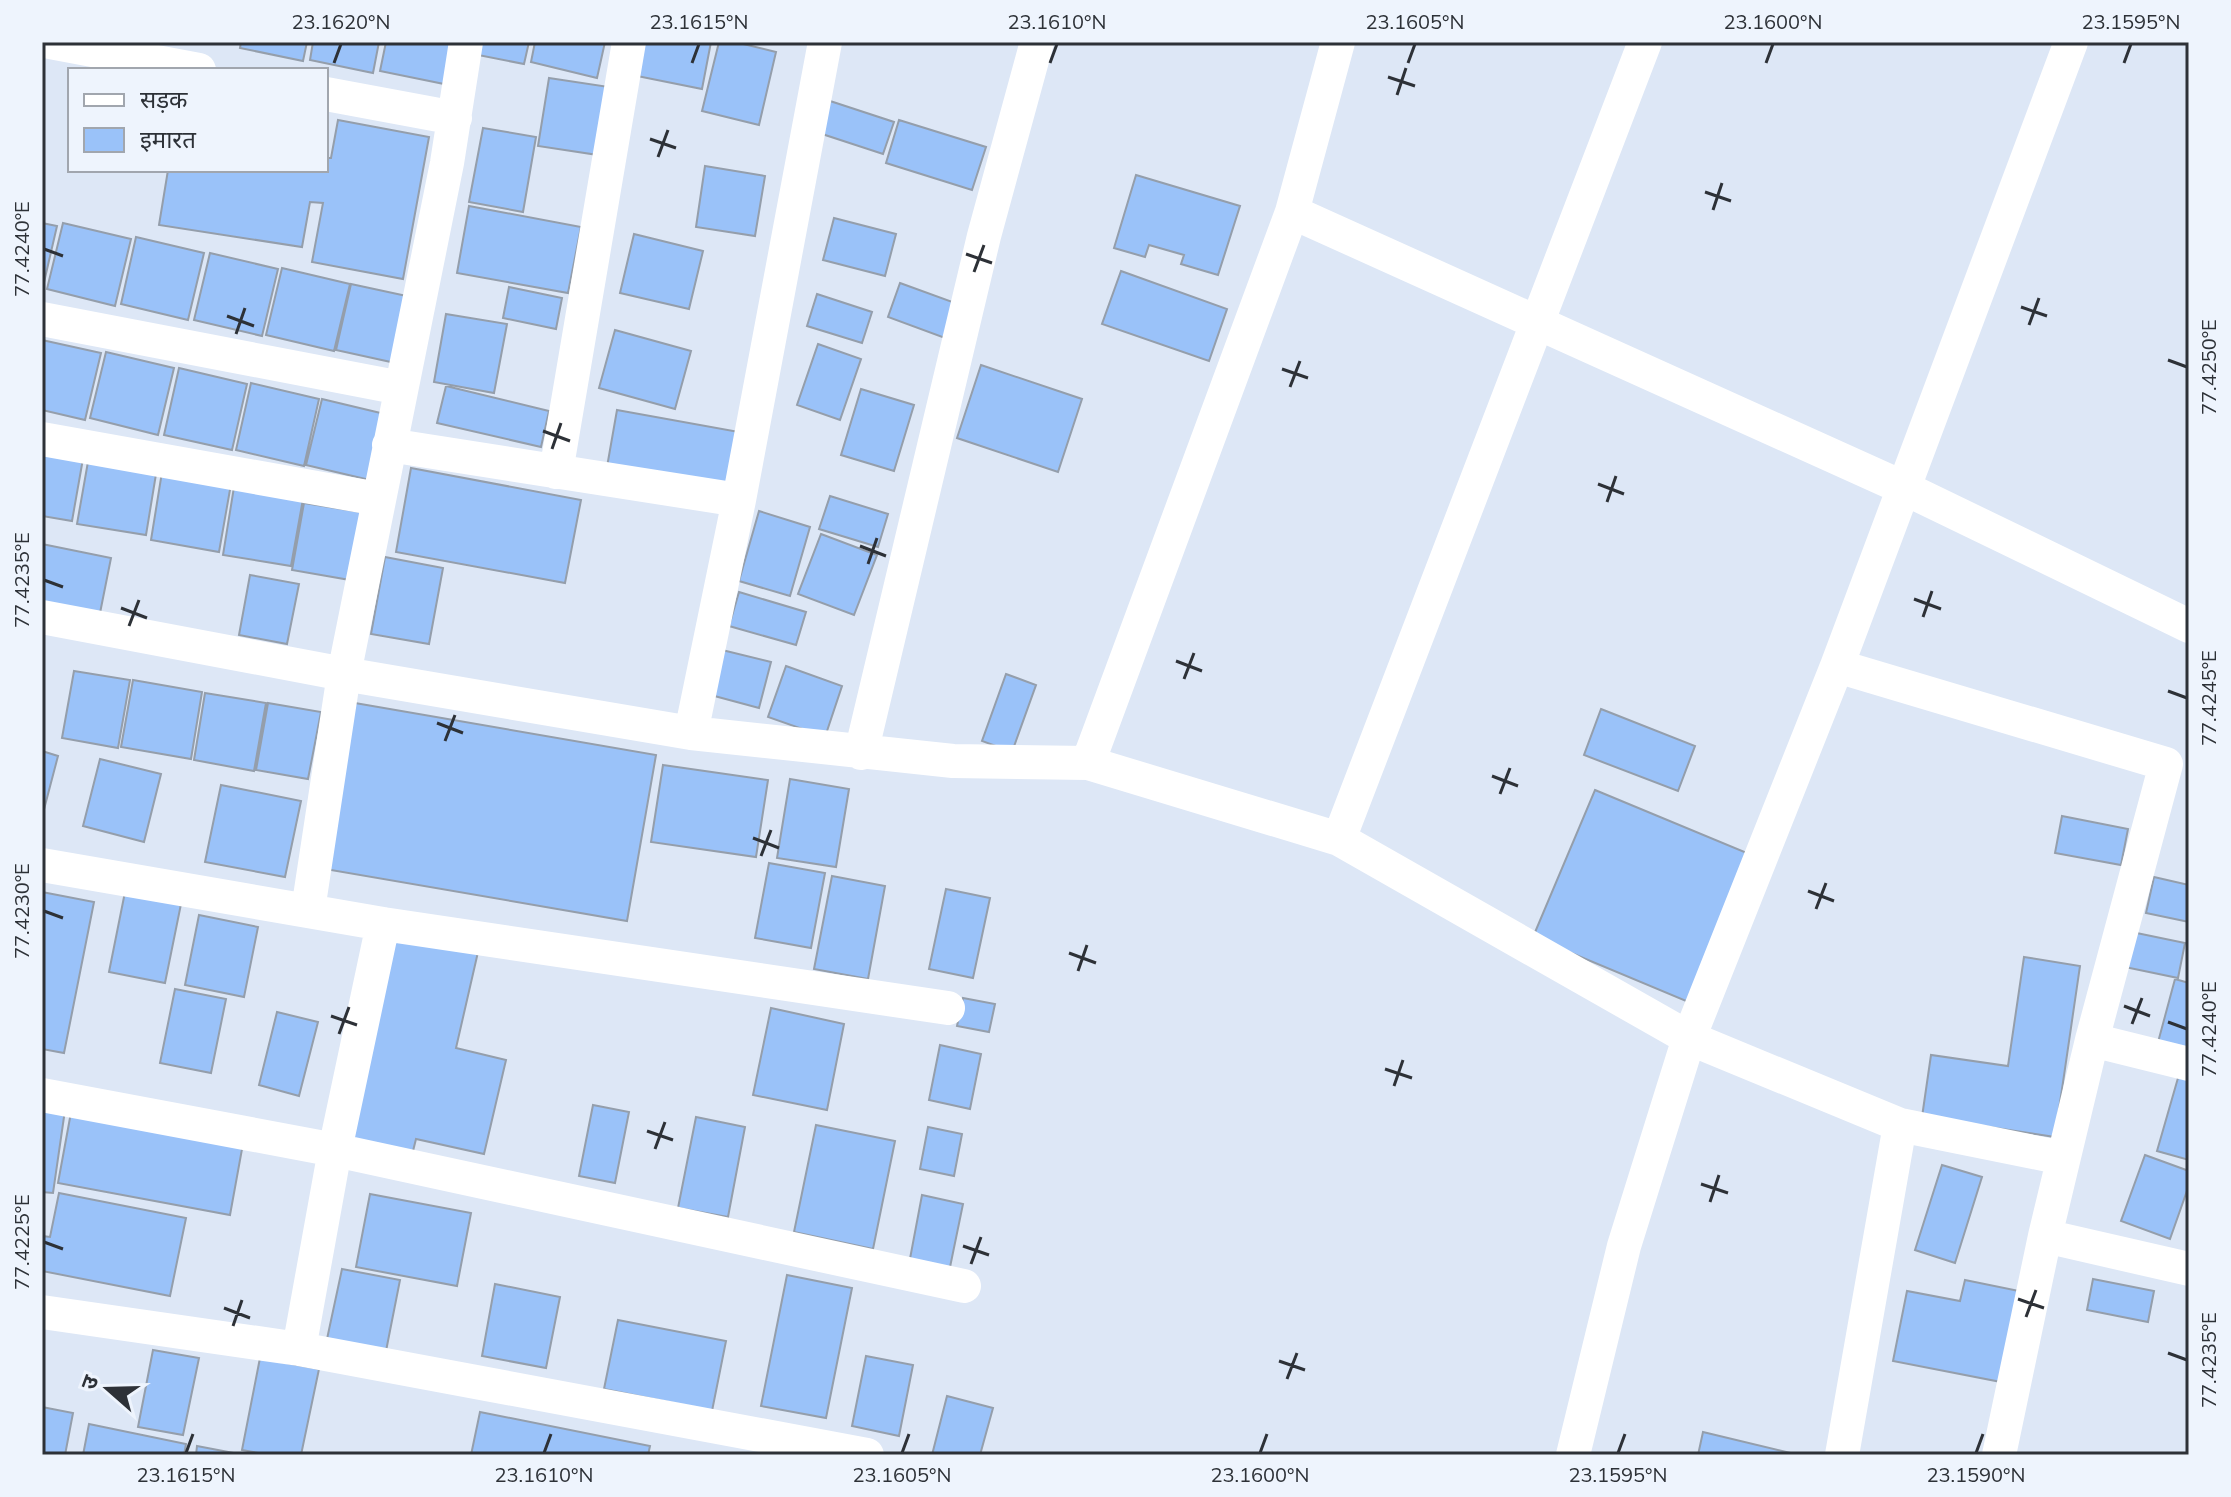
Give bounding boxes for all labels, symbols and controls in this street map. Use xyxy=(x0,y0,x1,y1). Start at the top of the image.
text: 23.1620°N xyxy=(292,9,390,34)
text: 23.1615°N xyxy=(650,9,748,34)
text: 23.1610°N xyxy=(1008,9,1106,34)
text: 23.1605°N xyxy=(1366,9,1464,34)
text: 23.1600°N xyxy=(1724,9,1822,34)
text: 23.1595°N xyxy=(2082,9,2180,34)
legend xyxy=(68,68,328,172)
text: सड़क xyxy=(140,84,188,114)
text: इमारत xyxy=(140,124,197,154)
text: 77.4240°E xyxy=(9,201,34,297)
text: 77.4250°E xyxy=(2196,319,2221,415)
text: 77.4235°E xyxy=(9,532,34,628)
text: 77.4245°E xyxy=(2196,650,2221,746)
text: 77.4230°E xyxy=(9,863,34,959)
text: 77.4240°E xyxy=(2196,981,2221,1077)
text: 77.4225°E xyxy=(9,1194,34,1290)
text: 77.4235°E xyxy=(2196,1312,2221,1408)
north arrow xyxy=(68,1349,148,1429)
text: उ xyxy=(74,1370,105,1393)
text: 23.1615°N xyxy=(137,1462,235,1487)
text: 23.1610°N xyxy=(495,1462,593,1487)
text: 23.1605°N xyxy=(853,1462,951,1487)
text: 23.1600°N xyxy=(1211,1462,1309,1487)
text: 23.1595°N xyxy=(1569,1462,1667,1487)
text: 23.1590°N xyxy=(1927,1462,2025,1487)

